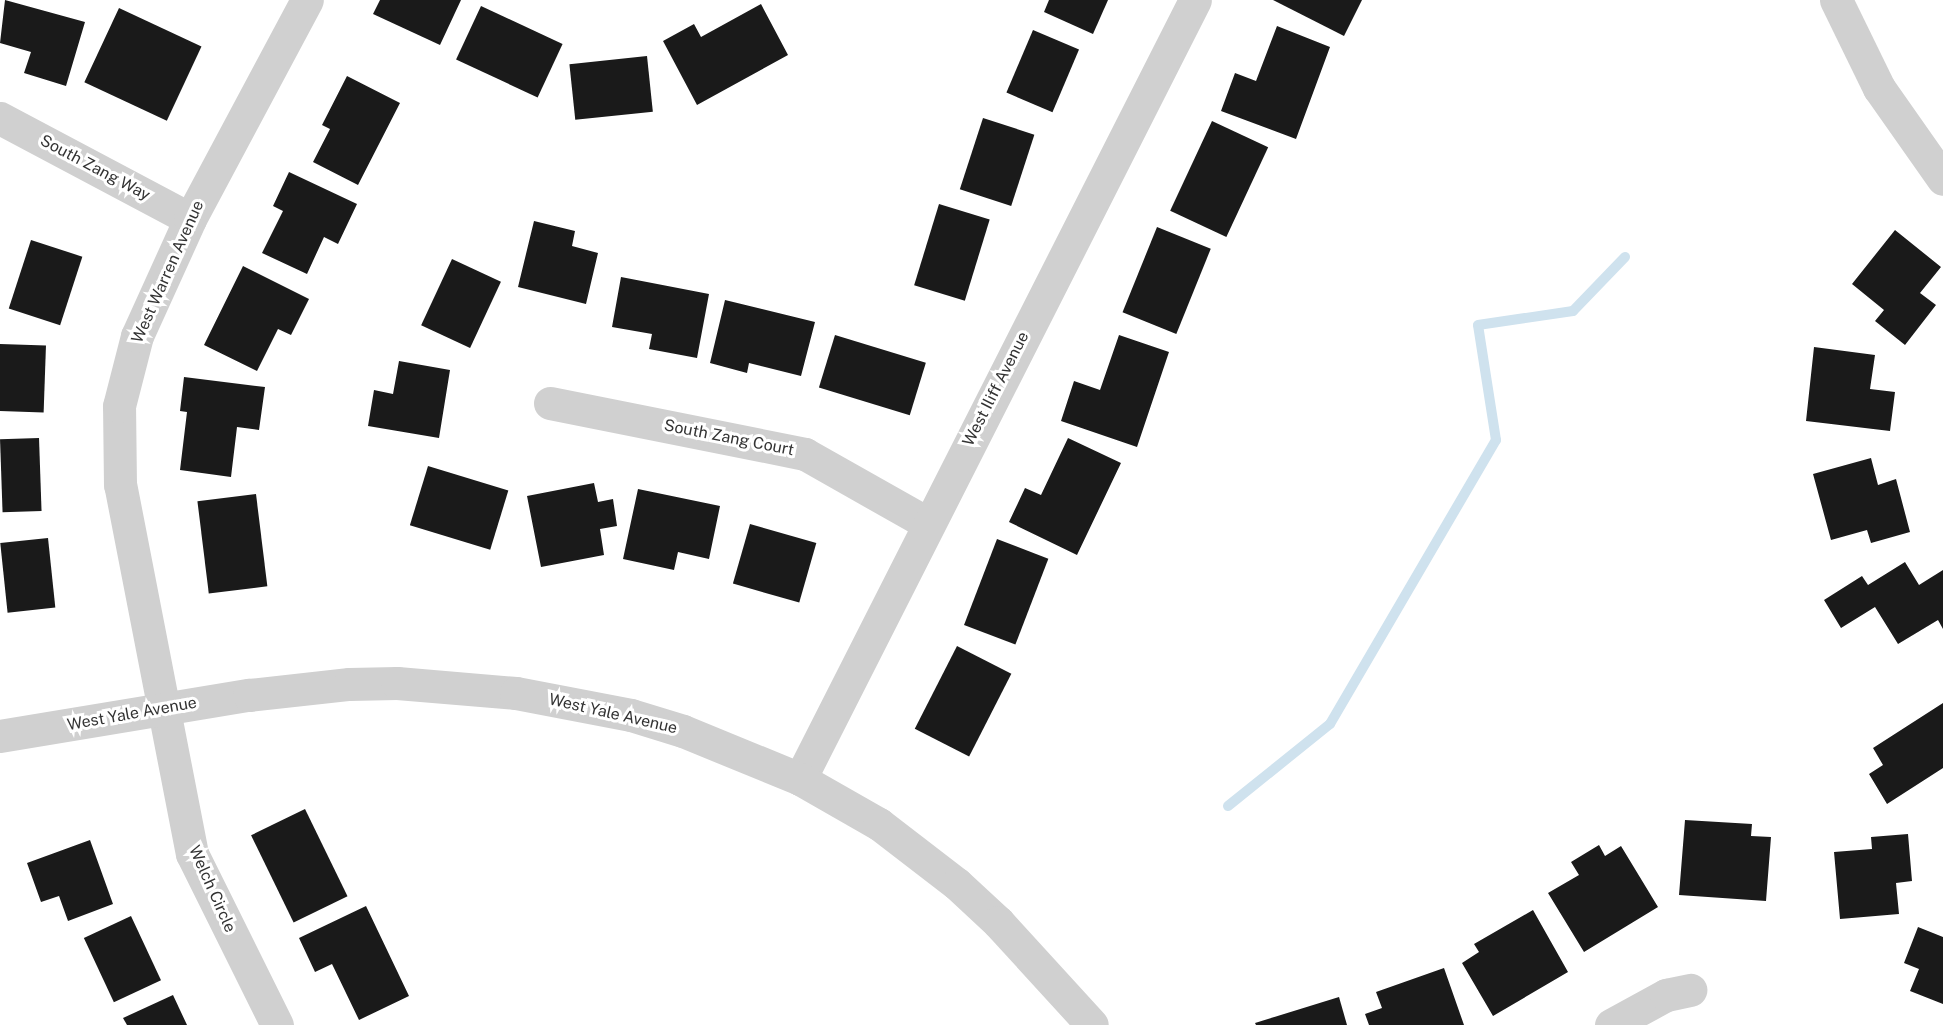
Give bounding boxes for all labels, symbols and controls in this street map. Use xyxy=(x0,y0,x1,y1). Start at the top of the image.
street label: South Zang Way xyxy=(37,131,153,205)
street label: West Warren Avenue xyxy=(128,198,208,346)
street label: West Iliff Avenue xyxy=(959,329,1033,449)
street label: South Zang Court xyxy=(662,416,796,460)
street label: West Yale Avenue xyxy=(547,690,679,738)
street label: West Yale Avenue xyxy=(66,693,198,735)
street label: Welch Circle xyxy=(184,843,240,935)

